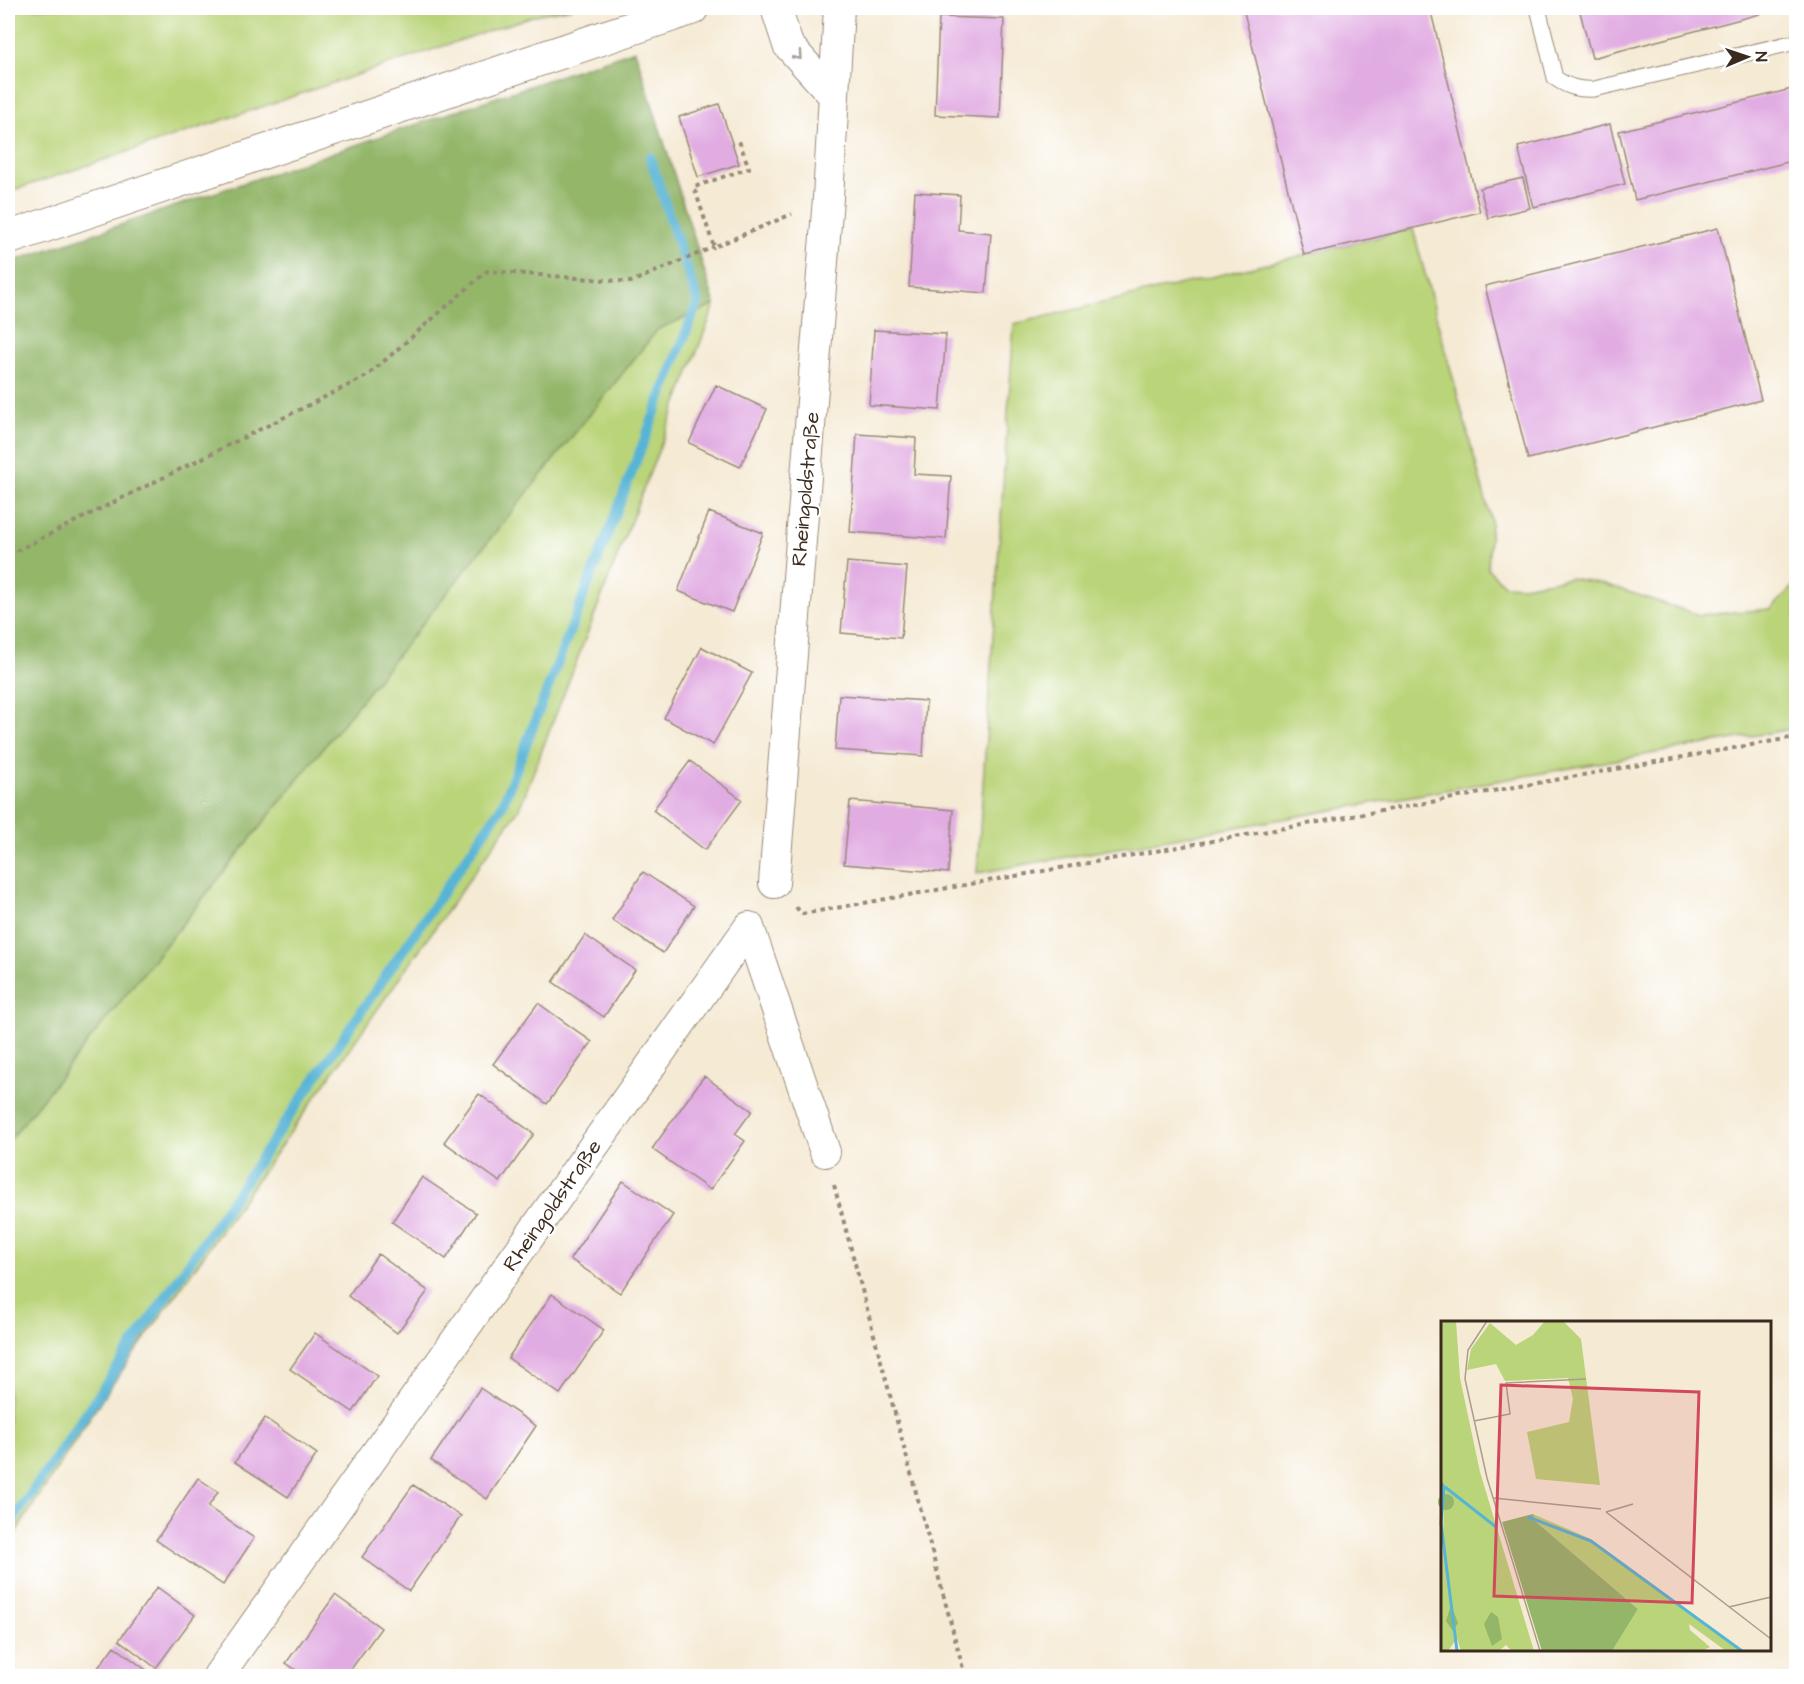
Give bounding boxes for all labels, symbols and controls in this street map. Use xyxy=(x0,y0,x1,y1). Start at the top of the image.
north arrow xyxy=(1717,27,1777,87)
one-way arrow xyxy=(791,49,802,60)
text: N xyxy=(1750,51,1772,62)
street label: Rheingoldstraße xyxy=(784,411,829,568)
street label: Rheingoldstraße xyxy=(496,1134,610,1278)
inset map xyxy=(1441,1321,1771,1651)

